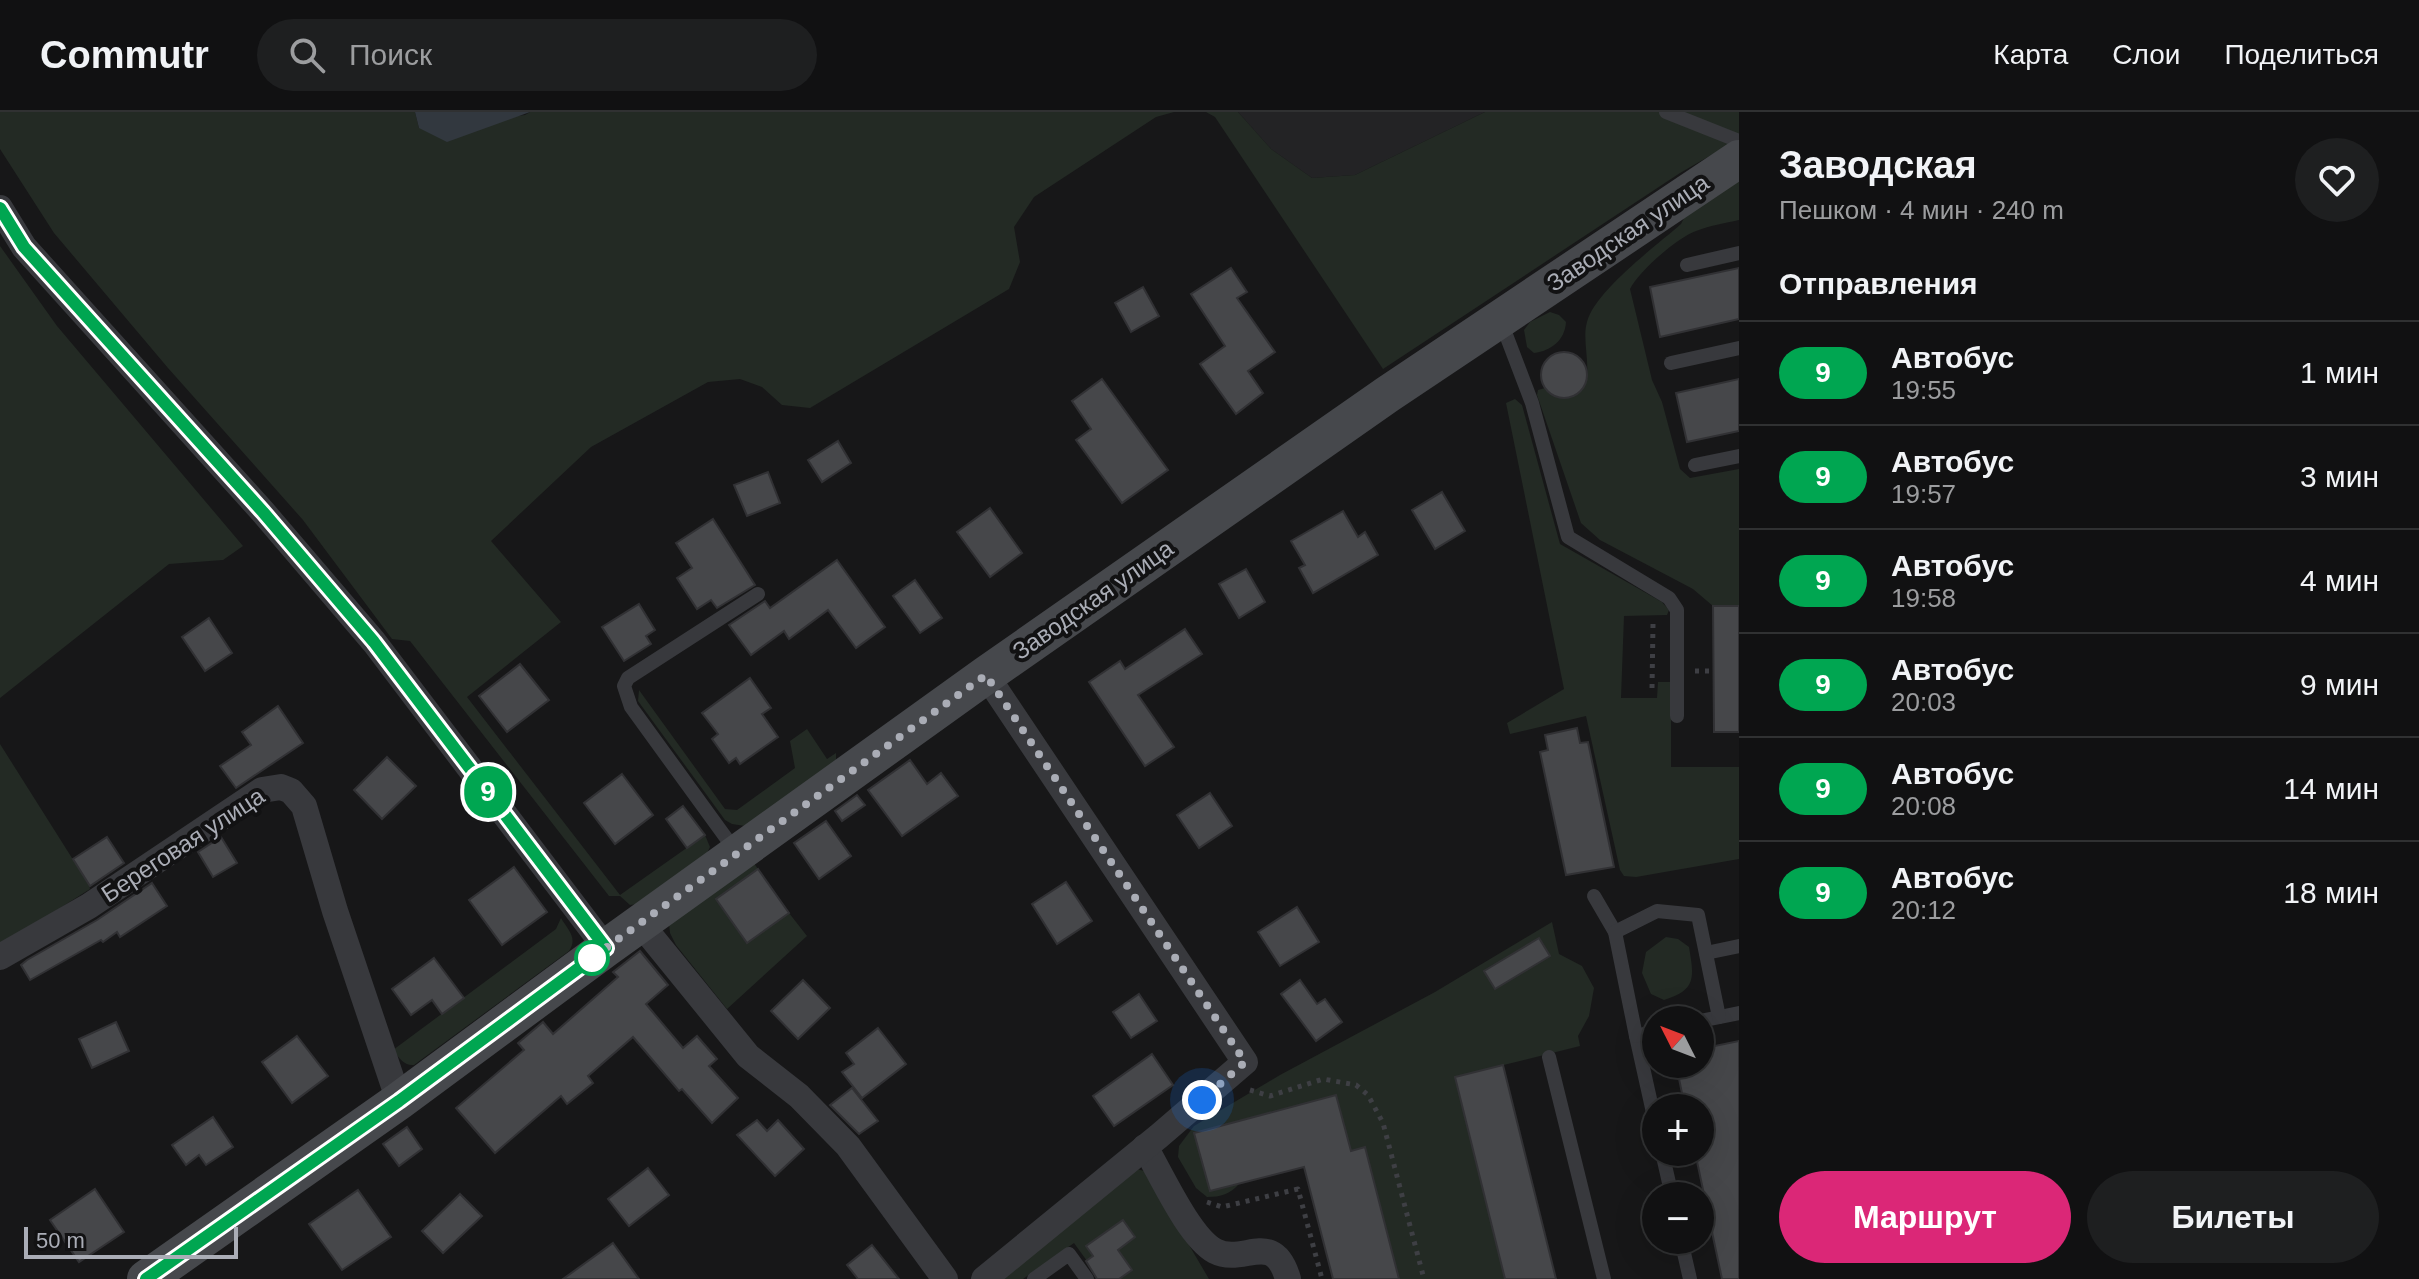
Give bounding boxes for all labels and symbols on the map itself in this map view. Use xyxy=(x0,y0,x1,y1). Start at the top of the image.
street label: Заводская улица xyxy=(1542,168,1714,297)
street label: Заводская улица xyxy=(1007,534,1178,665)
line badge: 9 xyxy=(462,766,514,818)
street label: Береговая улица xyxy=(96,781,270,907)
unlabelled marker xyxy=(575,941,609,975)
north arrow xyxy=(1642,1006,1714,1078)
your location xyxy=(1182,1080,1222,1120)
scale bar xyxy=(24,1223,238,1259)

